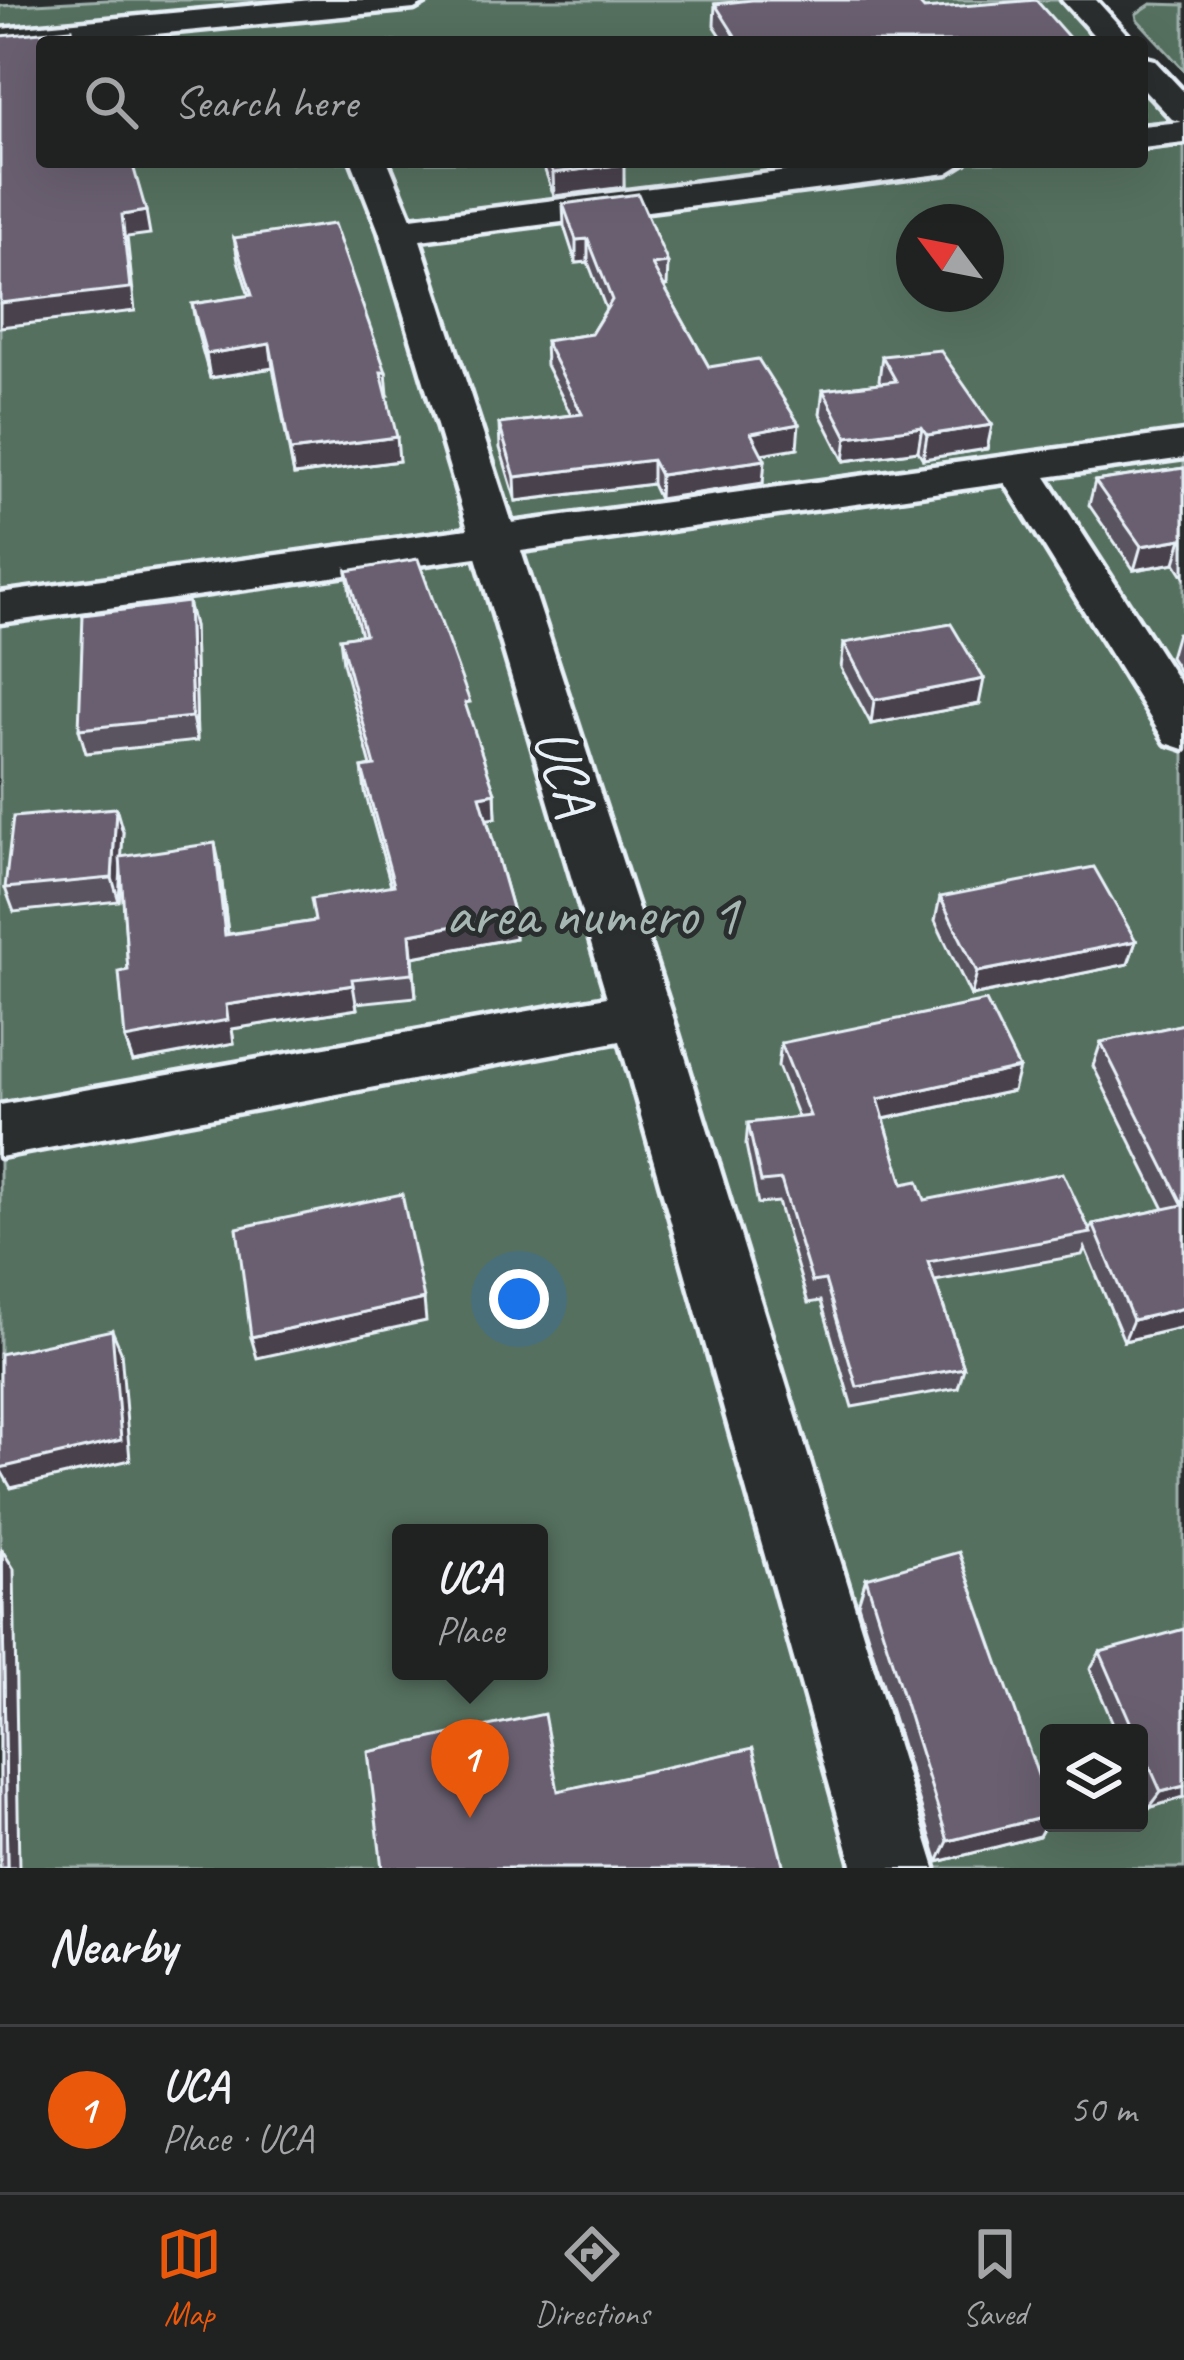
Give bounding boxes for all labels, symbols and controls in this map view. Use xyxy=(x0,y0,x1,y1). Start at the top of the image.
search box xyxy=(36,36,1148,168)
icon: search xyxy=(78,69,144,135)
text: Search here xyxy=(174,74,357,131)
north arrow xyxy=(896,204,1004,312)
street label: UCA xyxy=(517,718,615,825)
park label: area numero 1 xyxy=(445,876,742,952)
your location xyxy=(489,1269,549,1329)
popup xyxy=(392,1524,548,1680)
text: UCA xyxy=(436,1549,502,1606)
text: Place xyxy=(436,1606,504,1655)
pin: 1 xyxy=(431,1719,509,1818)
map controls xyxy=(1040,1724,1148,1832)
button: layers xyxy=(1040,1724,1148,1832)
text: Nearby xyxy=(48,1914,176,1978)
text: UCA xyxy=(162,2057,228,2114)
text: 1 xyxy=(78,2085,96,2134)
text: 50 m xyxy=(1070,2085,1136,2134)
text: Place · UCA xyxy=(162,2114,313,2163)
tab: Map xyxy=(156,2221,222,2335)
tab: Directions xyxy=(535,2221,649,2335)
tab: Saved xyxy=(962,2221,1028,2335)

